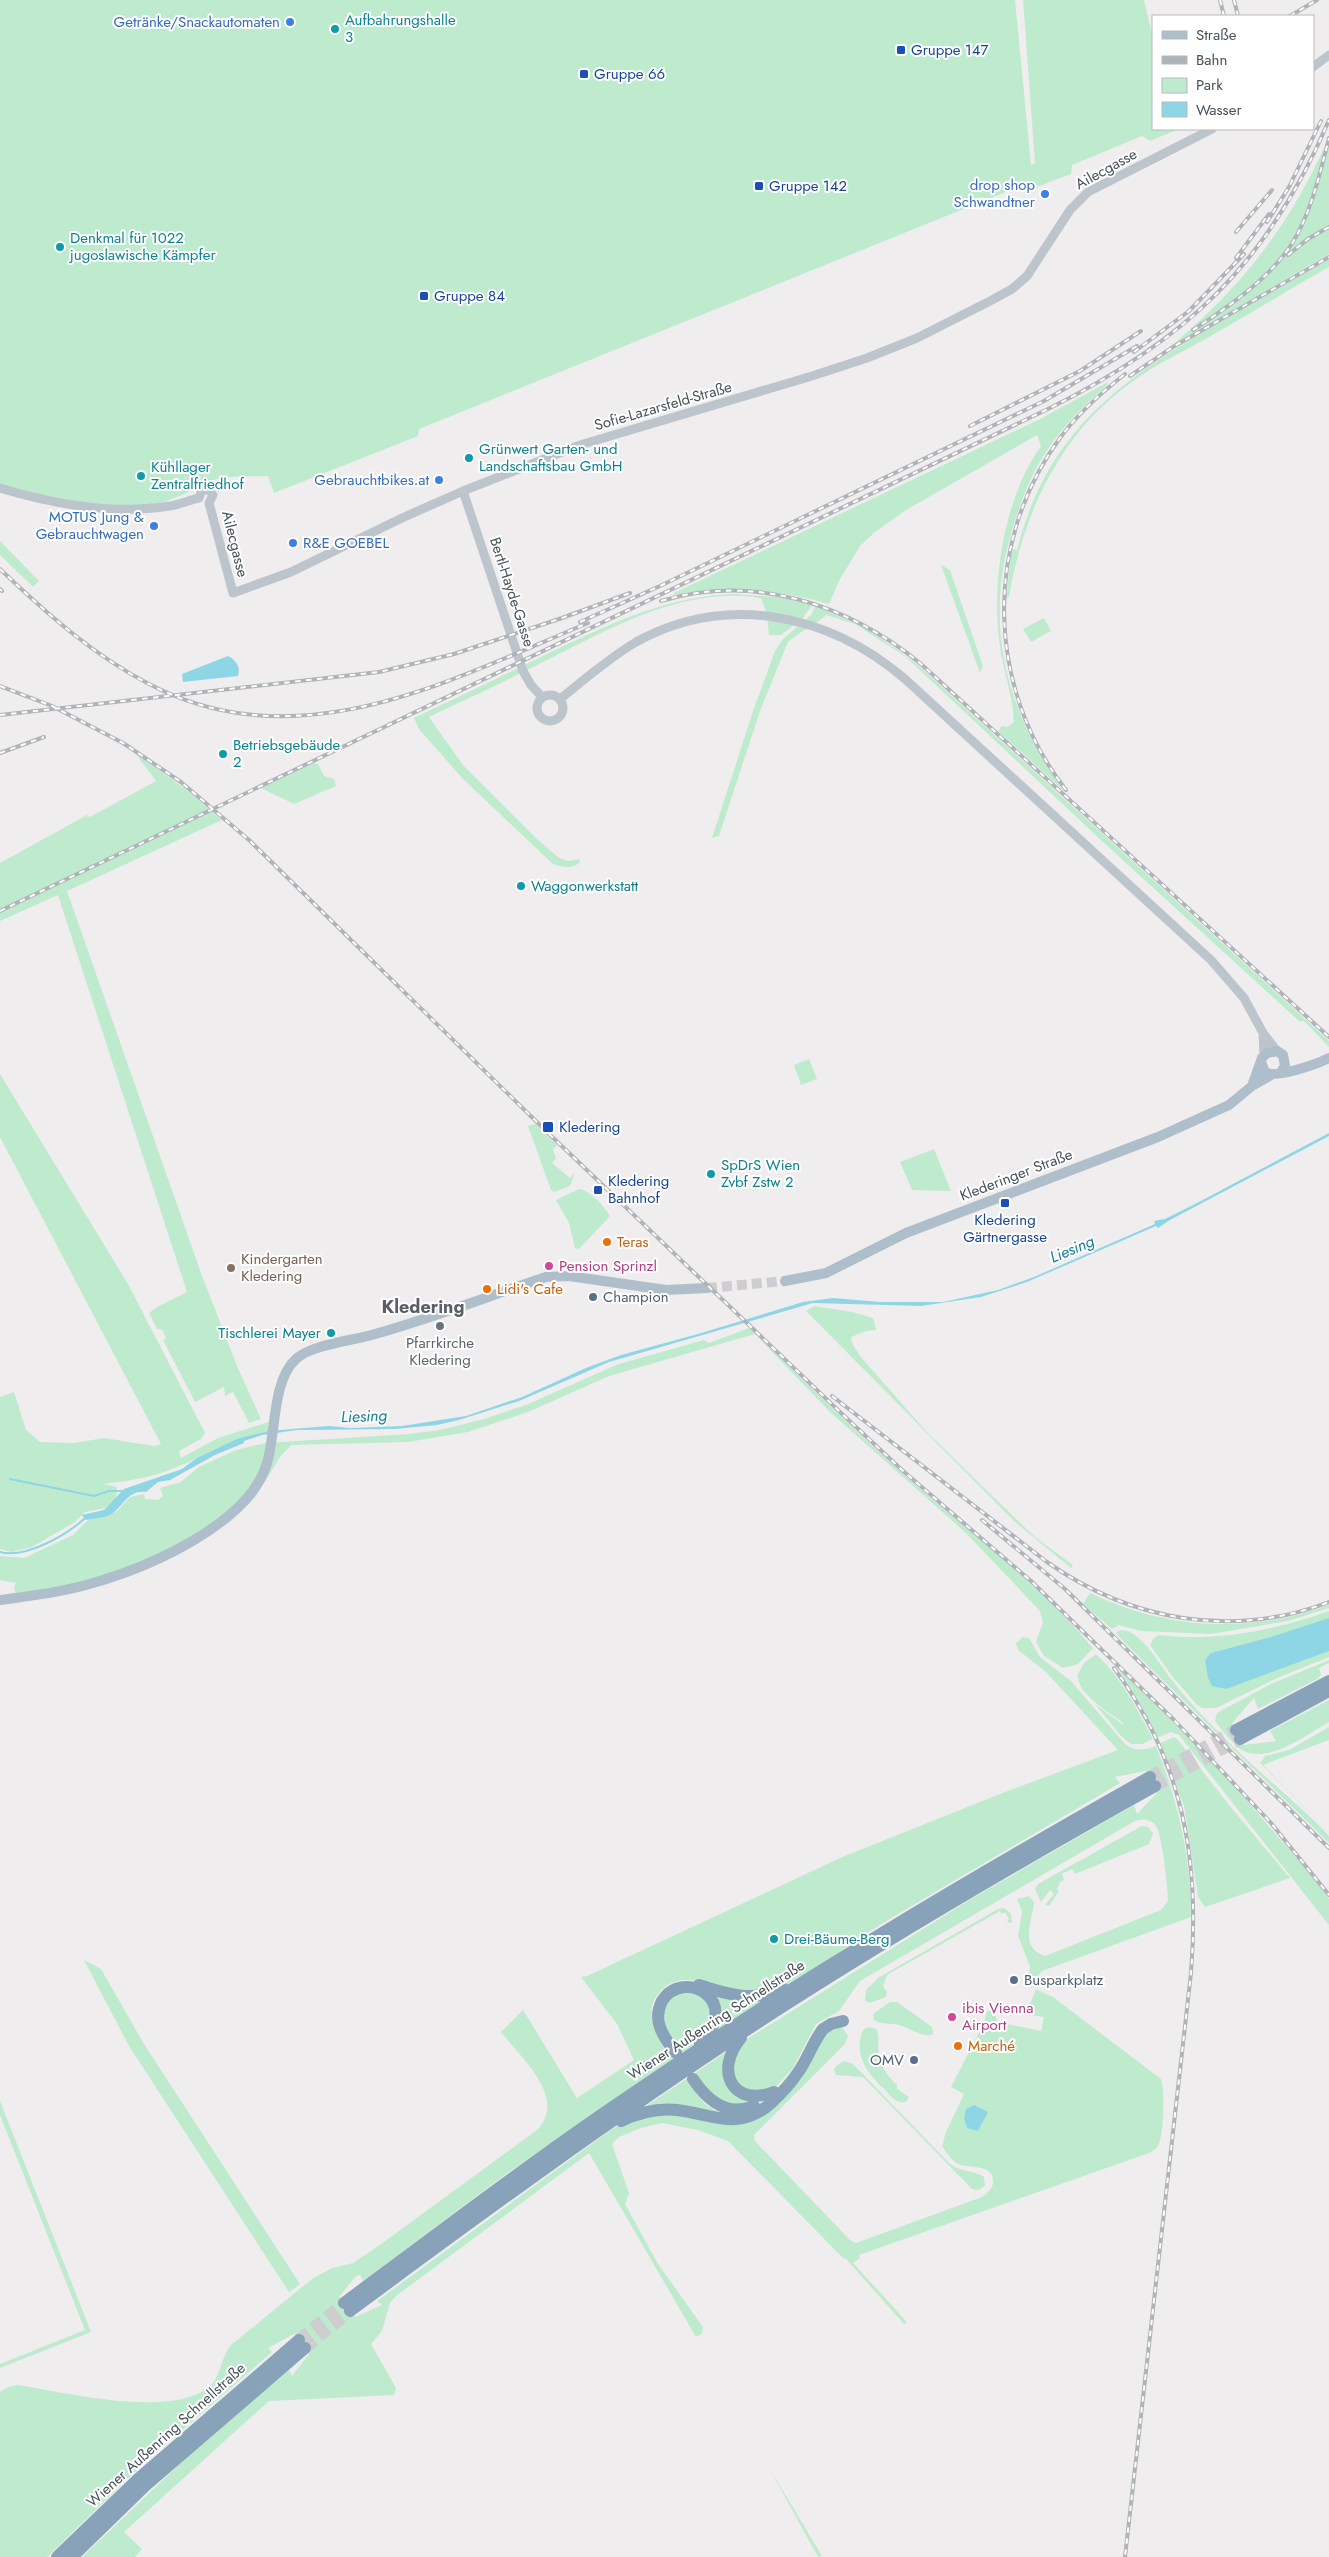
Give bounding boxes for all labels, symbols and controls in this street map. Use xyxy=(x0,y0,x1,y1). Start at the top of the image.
place label: Aufbahrungshalle 3 xyxy=(345,9,456,48)
place label: Getränke/Snackautomaten xyxy=(114,11,280,33)
legend xyxy=(1152,15,1314,130)
marker: Getränke/Snackautomaten xyxy=(284,16,296,28)
marker: Aufbahrungshalle 3 xyxy=(329,23,341,35)
text: Straße xyxy=(1196,24,1237,46)
place label: Gruppe 147 xyxy=(911,39,988,61)
marker: Gruppe 147 xyxy=(895,44,907,56)
text: Bahn xyxy=(1196,49,1227,71)
place label: Gruppe 66 xyxy=(594,63,665,85)
marker: Gruppe 66 xyxy=(578,68,590,80)
text: Park xyxy=(1196,74,1223,96)
text: Wasser xyxy=(1196,99,1242,121)
street label: Ailecgasse xyxy=(1071,143,1141,195)
place label: drop shop Schwandtner xyxy=(954,174,1036,213)
place label: Gruppe 142 xyxy=(769,175,847,197)
marker: Gruppe 142 xyxy=(753,180,765,192)
marker: drop shop Schwandtner xyxy=(1039,188,1051,200)
place label: Denkmal für 1022 jugoslawische Kämpfer xyxy=(69,227,216,266)
marker: Denkmal für 1022 jugoslawische Kämpfer xyxy=(54,241,66,253)
place label: Gruppe 84 xyxy=(434,285,505,307)
marker: Gruppe 84 xyxy=(418,290,430,302)
street label: Sofie-Lazarsfeld-Straße xyxy=(592,376,735,436)
place label: Grünwert Garten- und Landschaftsbau GmbH xyxy=(479,438,622,477)
marker: Grünwert Garten- und Landschaftsbau GmbH xyxy=(463,452,475,464)
place label: Kühllager Zentralfriedhof xyxy=(151,456,244,495)
place label: Gebrauchtbikes.at xyxy=(314,469,429,491)
marker: Kühllager Zentralfriedhof xyxy=(135,470,147,482)
marker: Gebrauchtbikes.at xyxy=(433,474,445,486)
place label: MOTUS Jung & Gebrauchtwagen xyxy=(36,506,144,545)
street label: Ailecgasse xyxy=(216,508,254,580)
marker: MOTUS Jung & Gebrauchtwagen xyxy=(148,520,160,532)
place label: R&E GOEBEL xyxy=(303,532,390,554)
street label: Bertl-Hayde-Gasse xyxy=(484,534,540,650)
marker: R&E GOEBEL xyxy=(287,537,299,549)
place label: Betriebsgebäude 2 xyxy=(233,734,341,773)
marker: Betriebsgebäude 2 xyxy=(217,748,229,760)
place label: Waggonwerkstatt xyxy=(531,875,639,897)
marker: Waggonwerkstatt xyxy=(515,880,527,892)
place label: Kledering xyxy=(559,1116,620,1138)
marker: Kledering xyxy=(541,1120,555,1134)
street label: Klederinger Straße xyxy=(956,1143,1076,1207)
place label: SpDrS Wien Zvbf Zstw 2 xyxy=(721,1154,800,1193)
marker: SpDrS Wien Zvbf Zstw 2 xyxy=(705,1168,717,1180)
place label: Kledering Bahnhof xyxy=(608,1170,669,1209)
marker: Kledering Bahnhof xyxy=(592,1184,604,1196)
marker: Kledering Gärtnergasse xyxy=(999,1197,1011,1209)
place label: Kledering Gärtnergasse xyxy=(963,1209,1047,1248)
water label: Liesing xyxy=(1046,1229,1098,1269)
place label: Teras xyxy=(617,1231,649,1253)
marker: Teras xyxy=(601,1236,613,1248)
place label: Kindergarten Kledering xyxy=(241,1248,323,1287)
place label: Pension Sprinzl xyxy=(559,1255,657,1277)
marker: Pension Sprinzl xyxy=(543,1260,555,1272)
marker: Kindergarten Kledering xyxy=(225,1262,237,1274)
place label: Lidi's Cafe xyxy=(497,1278,563,1300)
marker: Lidi's Cafe xyxy=(481,1283,493,1295)
place label: Champion xyxy=(603,1286,669,1308)
marker: Champion xyxy=(587,1291,599,1303)
district label: Kledering xyxy=(382,1294,464,1320)
marker: Pfarrkirche Kledering xyxy=(434,1320,446,1332)
place label: Tischlerei Mayer xyxy=(218,1322,322,1344)
marker: Tischlerei Mayer xyxy=(325,1327,337,1339)
place label: Pfarrkirche Kledering xyxy=(406,1332,474,1371)
water label: Liesing xyxy=(340,1404,388,1428)
place label: Drei-Bäume-Berg xyxy=(784,1928,890,1950)
marker: Drei-Bäume-Berg xyxy=(768,1933,780,1945)
street label: Wiener Außenring Schnellstraße xyxy=(623,1954,809,2086)
place label: Busparkplatz xyxy=(1024,1969,1104,1991)
marker: Busparkplatz xyxy=(1008,1974,1020,1986)
place label: ibis Vienna Airport xyxy=(962,1997,1033,2036)
marker: ibis Vienna Airport xyxy=(946,2011,958,2023)
place label: Marché xyxy=(968,2035,1015,2057)
marker: Marché xyxy=(952,2040,964,2052)
place label: OMV xyxy=(870,2049,904,2071)
marker: OMV xyxy=(908,2054,920,2066)
street label: Wiener Außenring Schnellstraße xyxy=(82,2357,251,2513)

